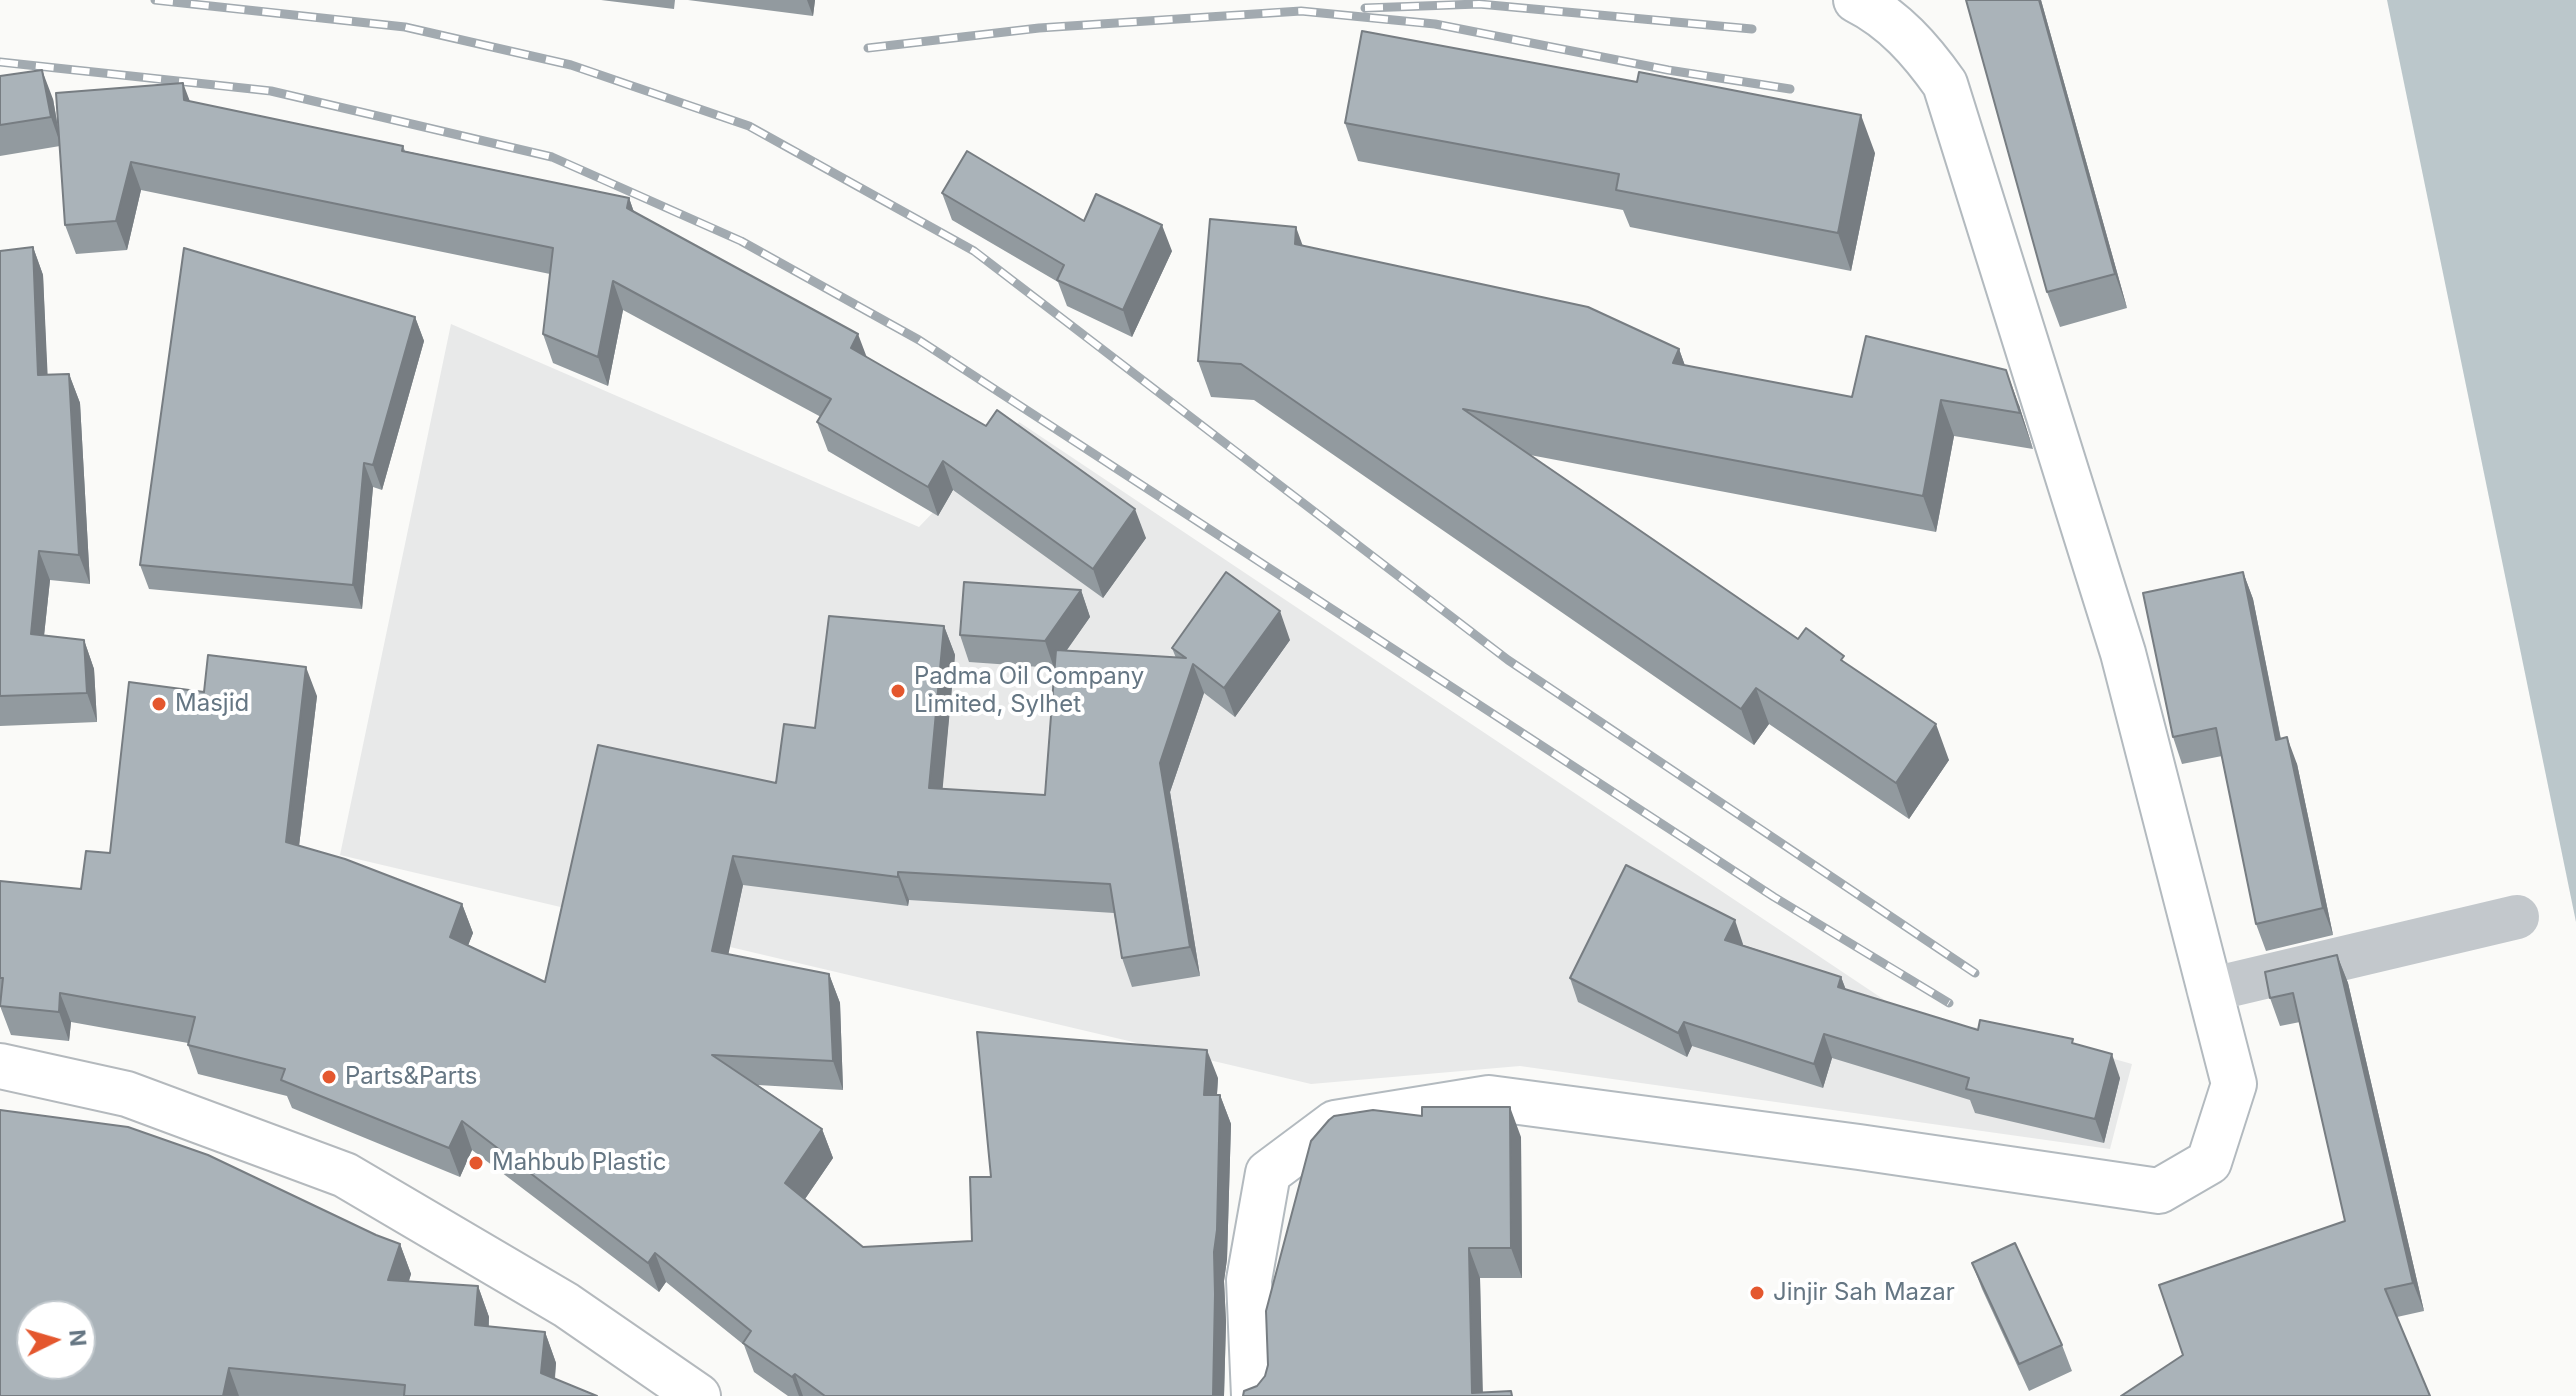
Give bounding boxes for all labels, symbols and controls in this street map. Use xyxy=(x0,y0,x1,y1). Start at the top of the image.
place label: Padma Oil Company Limited, Sylhet xyxy=(914,663,1144,719)
marker: Padma Oil Company Limited, Sylhet xyxy=(889,682,907,700)
place label: Masjid xyxy=(175,690,249,718)
marker: Masjid xyxy=(150,695,168,713)
place label: Parts&Parts xyxy=(345,1063,477,1091)
marker: Parts&Parts xyxy=(320,1068,338,1086)
place label: Mahbub Plastic xyxy=(492,1149,666,1177)
marker: Mahbub Plastic xyxy=(467,1154,485,1172)
place label: Jinjir Sah Mazar xyxy=(1773,1279,1955,1307)
marker: Jinjir Sah Mazar xyxy=(1748,1284,1766,1302)
north arrow xyxy=(16,1300,96,1380)
text: N xyxy=(64,1329,92,1348)

